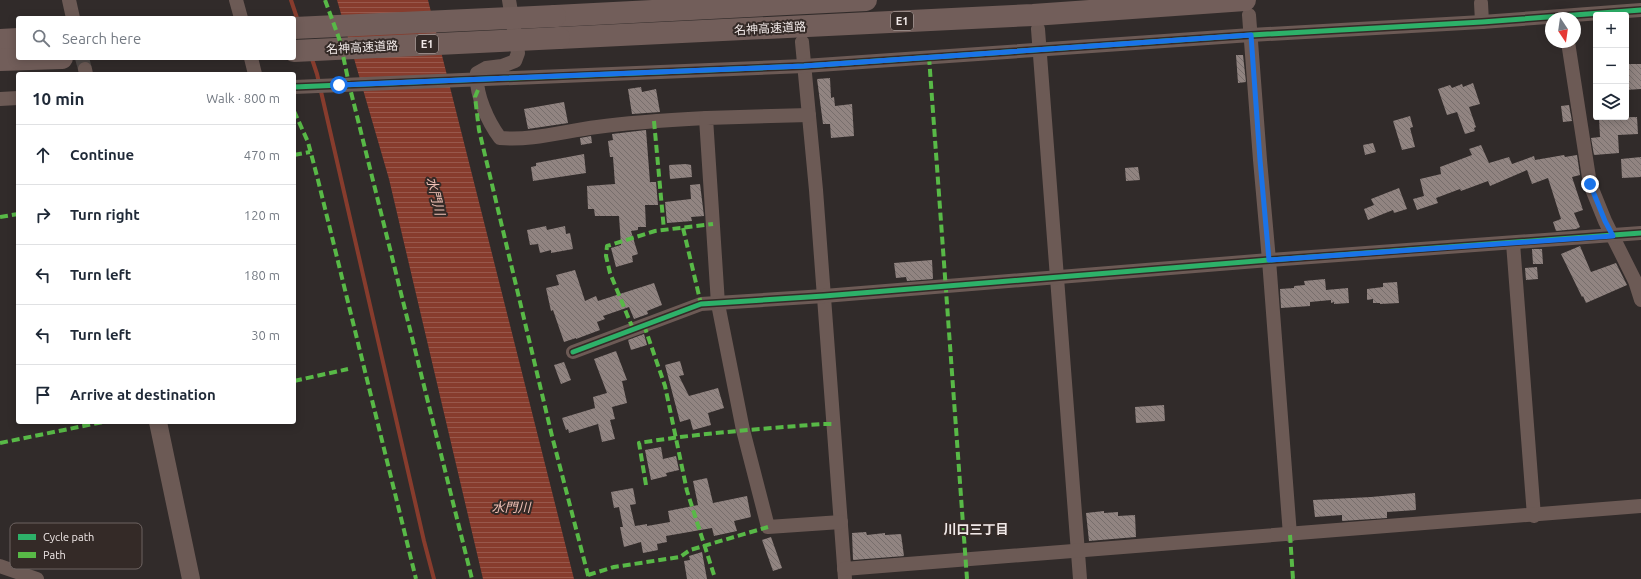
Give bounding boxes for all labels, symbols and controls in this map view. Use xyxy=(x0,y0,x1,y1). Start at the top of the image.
road number: E1 xyxy=(891,12,913,30)
north arrow xyxy=(1545,12,1581,48)
map controls xyxy=(1593,12,1629,120)
button: + xyxy=(1593,12,1629,48)
search box xyxy=(16,16,296,60)
street label: 名神高速道路 xyxy=(734,20,806,36)
icon: search xyxy=(30,27,52,49)
text: Search here xyxy=(62,30,141,47)
road number: E1 xyxy=(416,35,438,53)
street label: 名神高速道路 xyxy=(326,39,398,55)
button: − xyxy=(1593,48,1629,84)
route start xyxy=(330,76,348,94)
button: layers xyxy=(1593,84,1629,120)
text: 10 min xyxy=(32,89,85,108)
text: Walk · 800 m xyxy=(206,91,280,105)
icon: ahead xyxy=(32,144,54,166)
text: Continue xyxy=(70,146,134,163)
text: 470 m xyxy=(244,148,280,162)
water label: 水門川 xyxy=(424,175,448,219)
route end xyxy=(1581,175,1599,193)
icon: right xyxy=(32,204,54,226)
text: Turn right xyxy=(70,206,140,223)
text: 120 m xyxy=(244,208,280,222)
icon: left xyxy=(32,264,54,286)
text: Turn left xyxy=(70,266,131,283)
text: 180 m xyxy=(244,268,280,282)
icon: left xyxy=(32,324,54,346)
text: Turn left xyxy=(70,326,131,343)
text: 30 m xyxy=(251,328,280,342)
icon: arrive xyxy=(32,384,54,406)
text: Arrive at destination xyxy=(70,386,216,403)
water label: 水門川 xyxy=(491,500,532,514)
district label: 川口三丁目 xyxy=(943,522,1009,536)
legend xyxy=(10,523,142,569)
text: Cycle path xyxy=(43,531,94,543)
text: Path xyxy=(43,549,66,561)

